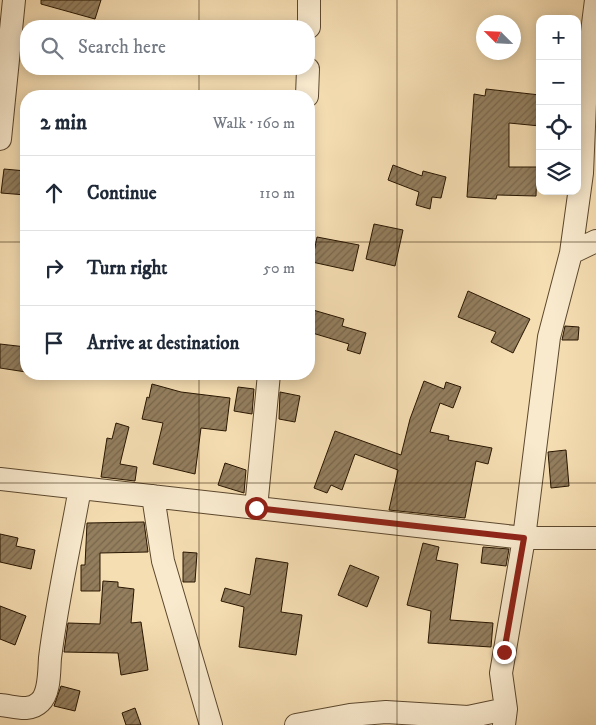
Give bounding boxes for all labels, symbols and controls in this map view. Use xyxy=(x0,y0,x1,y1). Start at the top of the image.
north arrow xyxy=(476,15,521,60)
map controls xyxy=(536,15,581,195)
button: + xyxy=(536,15,581,60)
search box xyxy=(20,20,315,75)
icon: search xyxy=(38,34,66,62)
text: Search here xyxy=(78,36,166,59)
button: − xyxy=(536,60,581,105)
button: locate xyxy=(536,105,581,150)
text: 2 min xyxy=(40,110,87,136)
text: Walk · 160 m xyxy=(213,113,295,133)
button: layers xyxy=(536,150,581,195)
icon: ahead xyxy=(40,179,68,207)
text: Continue xyxy=(87,182,157,205)
text: 110 m xyxy=(259,183,295,203)
icon: right xyxy=(40,254,68,282)
text: Turn right xyxy=(87,257,167,280)
text: 50 m xyxy=(263,258,295,278)
icon: arrive xyxy=(40,329,68,357)
text: Arrive at destination xyxy=(87,332,239,355)
route start xyxy=(245,497,268,520)
route end xyxy=(493,641,516,664)

